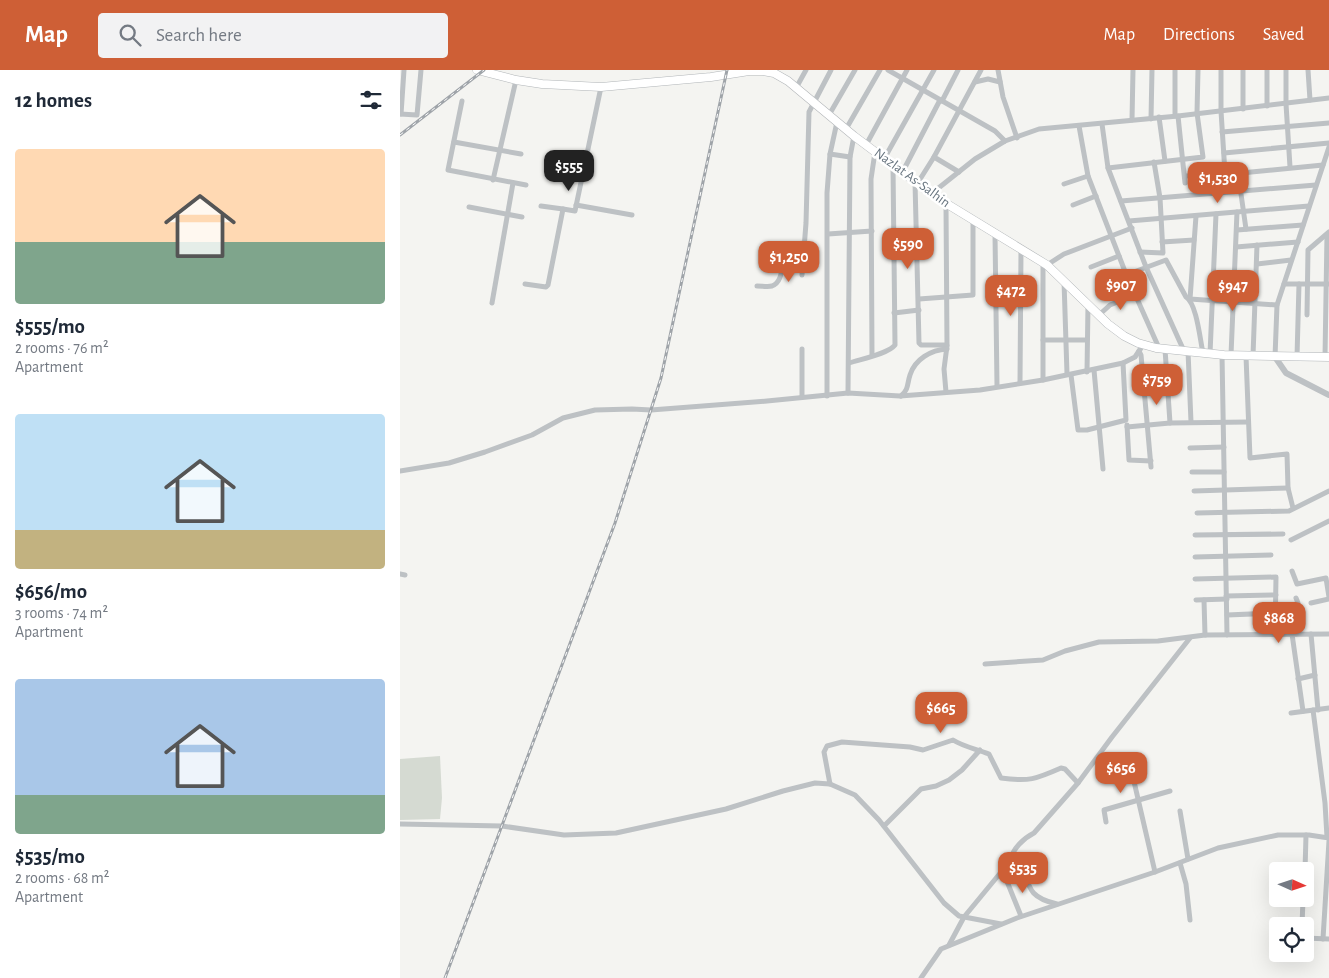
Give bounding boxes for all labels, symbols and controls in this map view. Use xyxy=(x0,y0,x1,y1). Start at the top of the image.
search box xyxy=(98,13,448,58)
icon: search xyxy=(116,21,144,49)
text: Map xyxy=(25,23,68,47)
text: Search here xyxy=(156,26,242,45)
text: Map xyxy=(1104,26,1135,44)
text: Directions xyxy=(1163,26,1235,44)
text: Saved xyxy=(1263,26,1304,44)
icon: filters xyxy=(357,86,385,114)
text: 12 homes xyxy=(15,90,92,111)
street label: Nazlat As-Salhin xyxy=(872,146,952,210)
pin: $555 xyxy=(539,150,599,192)
text: $555 xyxy=(555,158,583,174)
pin: $1,530 xyxy=(1177,162,1259,204)
text: $1,530 xyxy=(1199,170,1237,186)
icon: home xyxy=(155,181,245,271)
pin: $590 xyxy=(878,228,938,270)
text: $590 xyxy=(893,236,923,252)
pin: $1,250 xyxy=(748,240,830,283)
text: $1,250 xyxy=(769,249,809,265)
pin: $907 xyxy=(1091,268,1151,311)
pin: $947 xyxy=(1203,270,1263,312)
pin: $472 xyxy=(981,274,1041,317)
text: $907 xyxy=(1106,277,1136,293)
text: $947 xyxy=(1218,278,1248,294)
text: $472 xyxy=(996,283,1026,299)
text: $555/mo xyxy=(15,316,85,337)
text: 2 rooms · 76 m² xyxy=(15,340,109,356)
text: Apartment xyxy=(15,359,83,375)
pin: $759 xyxy=(1127,364,1187,406)
text: $759 xyxy=(1143,372,1171,388)
icon: home xyxy=(155,446,245,536)
text: $656/mo xyxy=(15,581,87,602)
pin: $868 xyxy=(1249,602,1309,644)
text: 3 rooms · 74 m² xyxy=(15,605,108,621)
text: $868 xyxy=(1264,610,1294,626)
text: Apartment xyxy=(15,624,83,640)
pin: $665 xyxy=(911,692,971,734)
text: $665 xyxy=(926,700,956,716)
icon: home xyxy=(155,711,245,801)
pin: $656 xyxy=(1091,752,1151,794)
text: $656 xyxy=(1106,760,1136,776)
text: $535/mo xyxy=(15,846,85,867)
pin: $535 xyxy=(993,852,1053,894)
text: $535 xyxy=(1009,860,1037,876)
north arrow xyxy=(1269,862,1314,908)
map controls xyxy=(1269,862,1314,962)
text: 2 rooms · 68 m² xyxy=(15,870,109,886)
text: Apartment xyxy=(15,889,83,905)
button: locate xyxy=(1269,917,1314,962)

